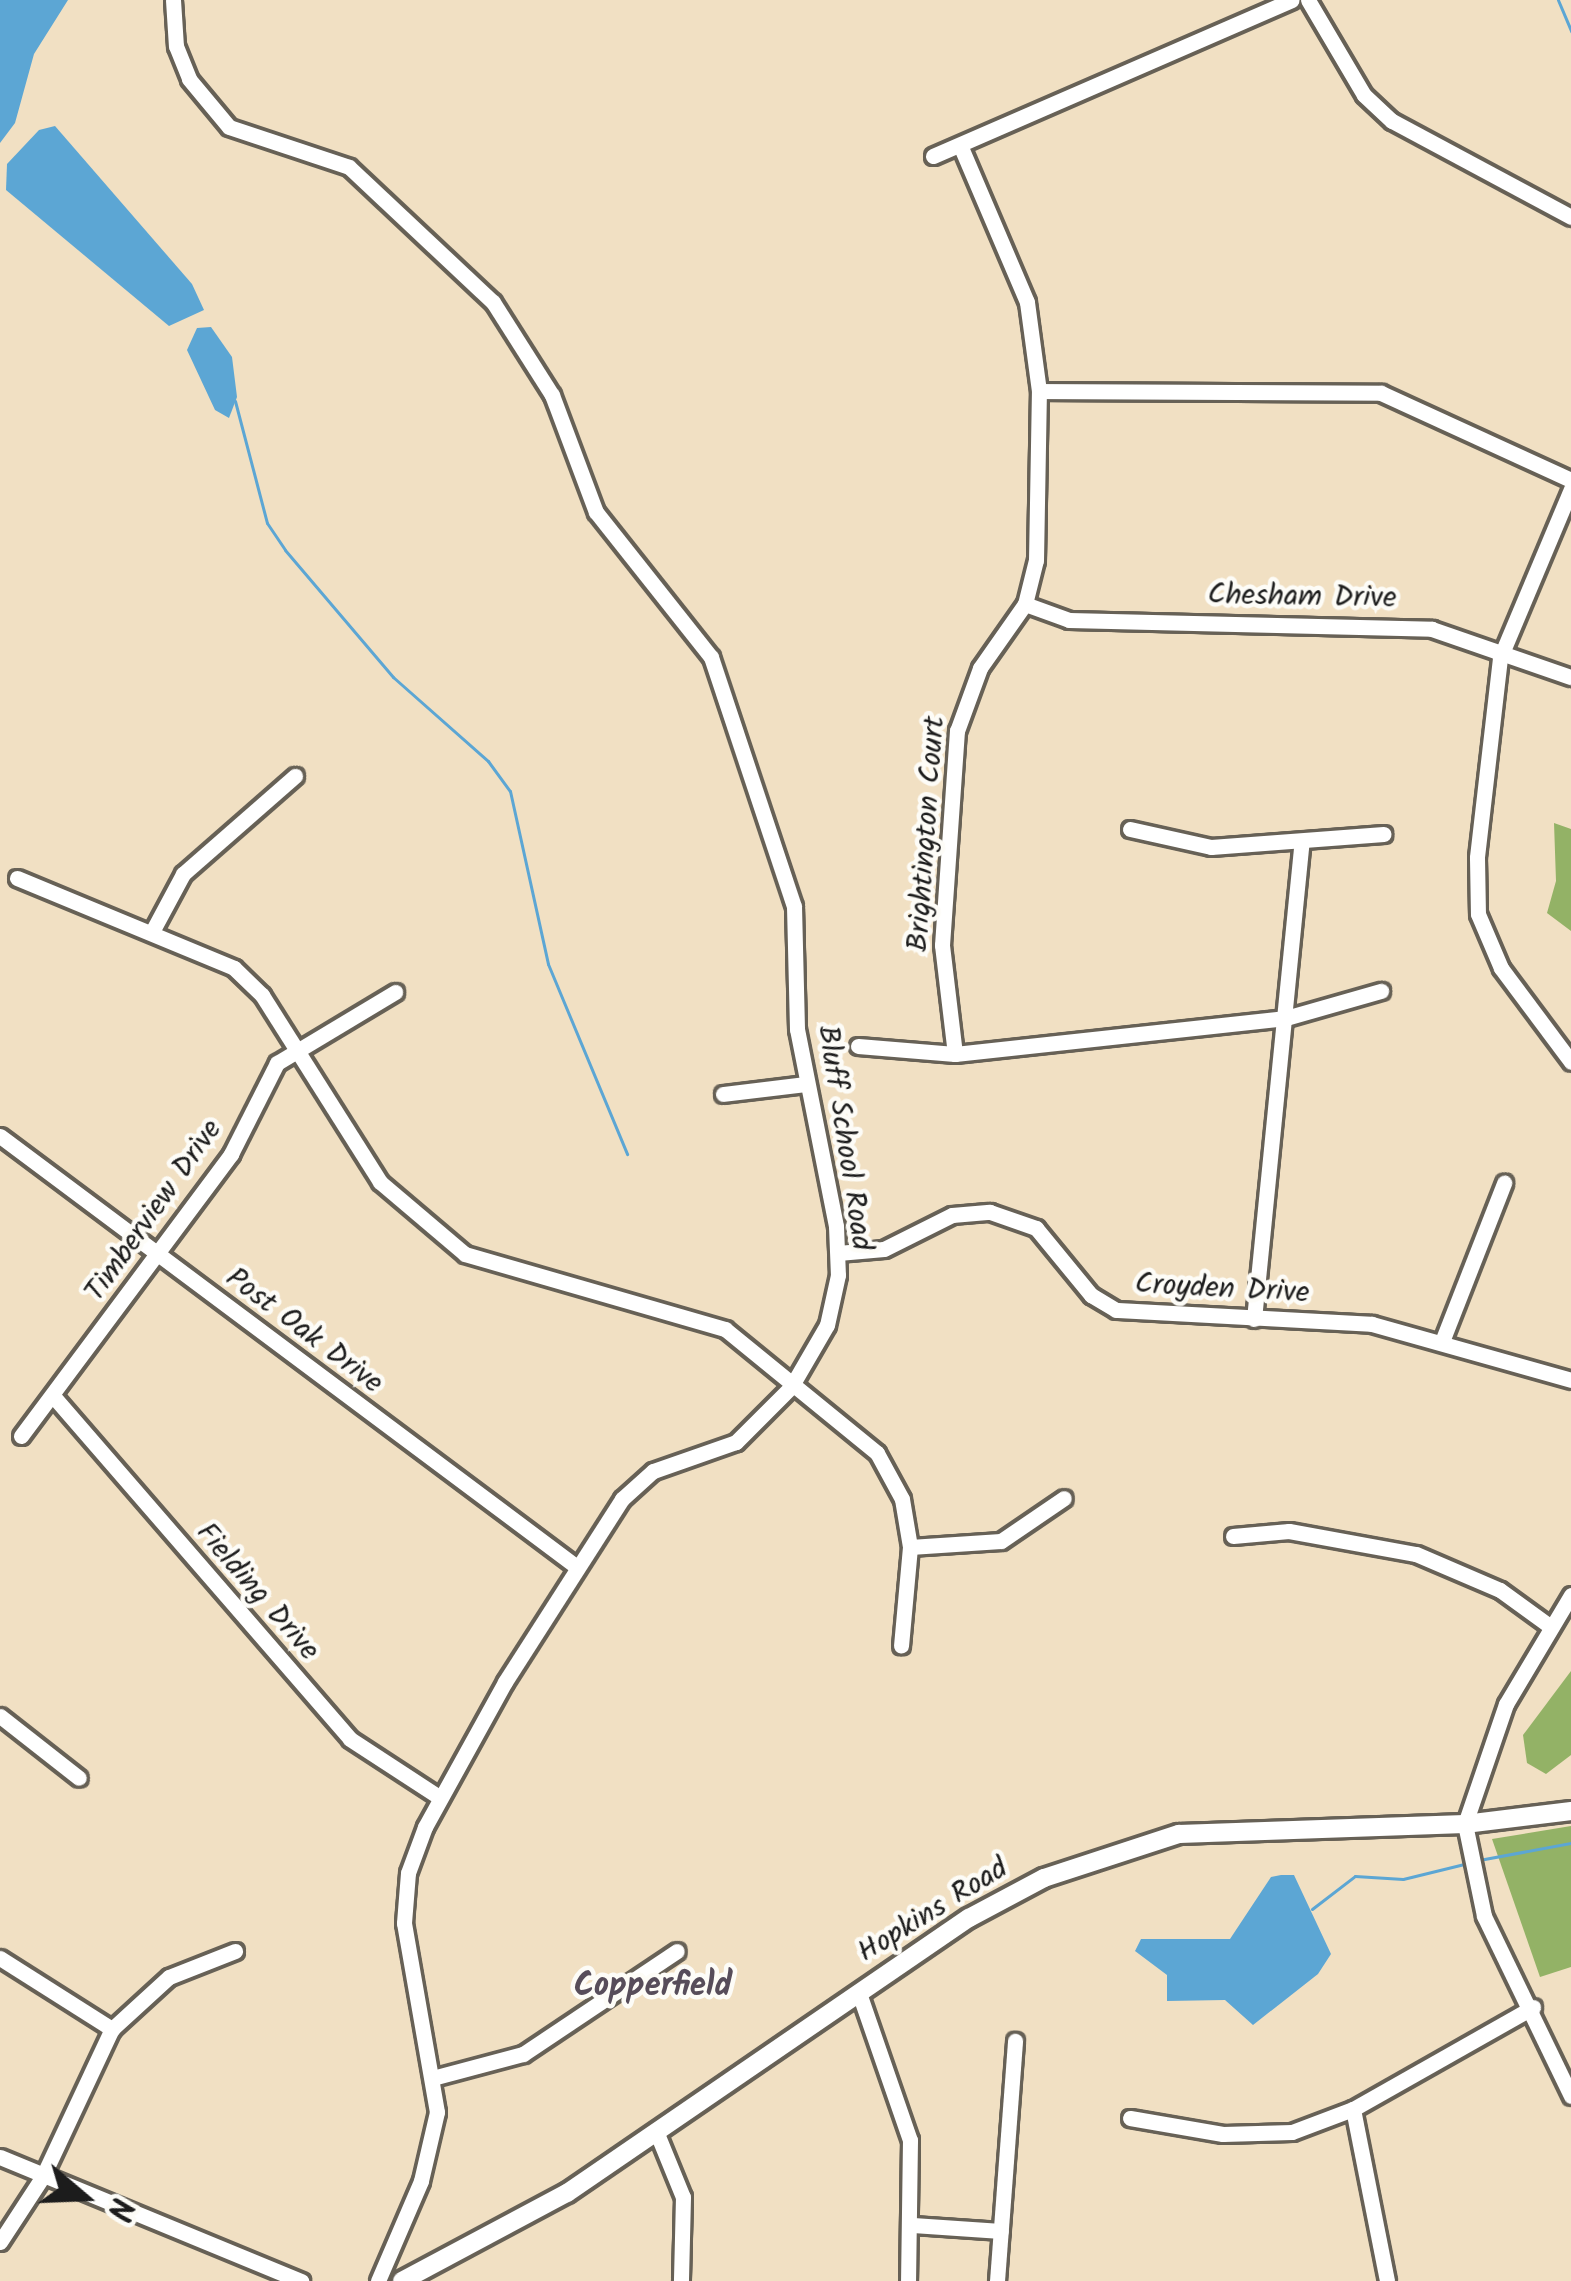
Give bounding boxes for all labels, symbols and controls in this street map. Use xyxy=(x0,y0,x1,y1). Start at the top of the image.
street label: Chesham Drive xyxy=(1207,577,1397,617)
street label: Brightington Court xyxy=(901,715,953,953)
street label: Bluff School Road xyxy=(808,1023,880,1253)
street label: Timberview Drive xyxy=(78,1113,230,1309)
street label: Post Oak Drive xyxy=(218,1260,390,1402)
street label: Croyden Drive xyxy=(1134,1266,1310,1312)
street label: Fielding Drive xyxy=(187,1516,327,1668)
street label: Hopkins Road xyxy=(851,1851,1015,1971)
district label: Copperfield xyxy=(574,1967,732,2007)
north arrow xyxy=(24,2137,144,2257)
text: N xyxy=(90,2190,147,2227)

